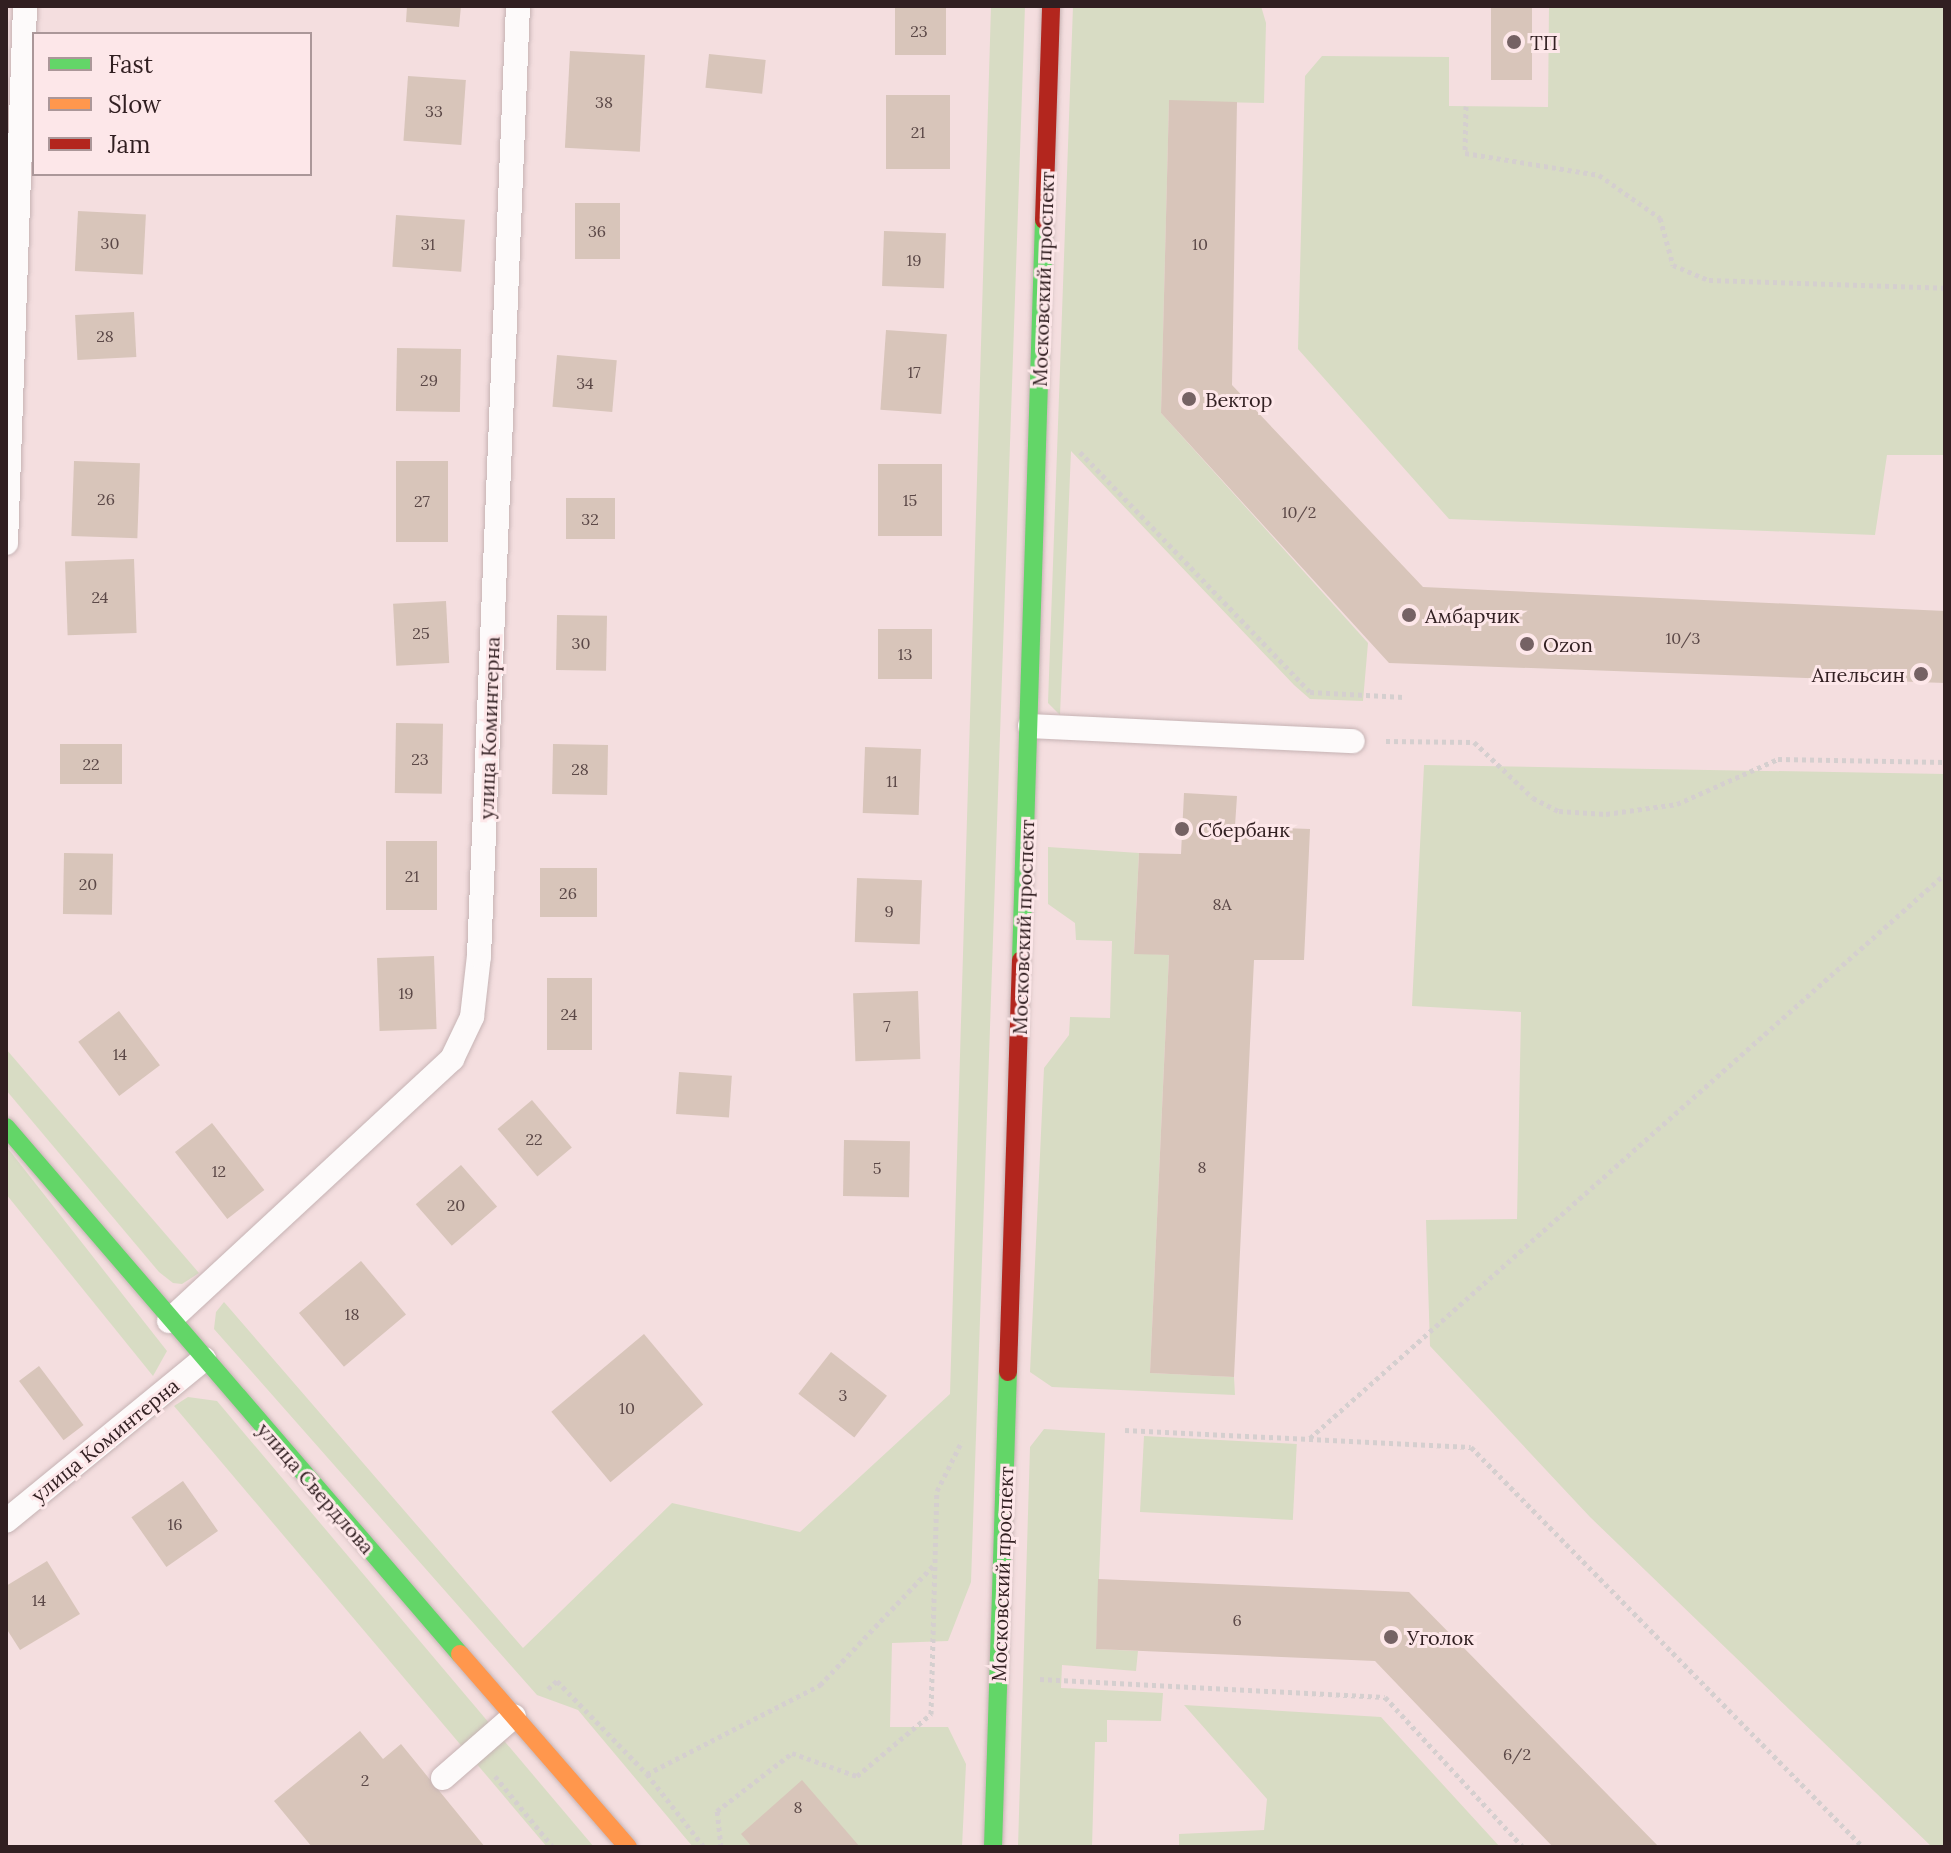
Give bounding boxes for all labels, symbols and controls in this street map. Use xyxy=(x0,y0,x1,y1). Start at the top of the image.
house number: 23 xyxy=(910,21,928,41)
place label: ТП xyxy=(1530,30,1558,54)
legend xyxy=(32,32,312,176)
marker: ТП xyxy=(1505,33,1523,51)
text: Fast xyxy=(108,49,153,80)
text: Slow xyxy=(108,89,161,120)
house number: 38 xyxy=(595,92,613,112)
house number: 33 xyxy=(425,101,443,121)
house number: 21 xyxy=(911,122,925,142)
text: Jam xyxy=(108,129,150,160)
street label: Московский проспект xyxy=(1027,171,1059,387)
house number: 36 xyxy=(588,221,606,241)
house number: 30 xyxy=(101,233,119,253)
house number: 31 xyxy=(421,234,435,254)
house number: 10 xyxy=(1192,234,1208,254)
house number: 19 xyxy=(906,250,922,270)
house number: 28 xyxy=(96,326,114,346)
house number: 17 xyxy=(907,362,921,382)
house number: 29 xyxy=(420,370,438,390)
house number: 34 xyxy=(576,373,594,393)
place label: Вектор xyxy=(1205,387,1273,411)
marker: Вектор xyxy=(1180,390,1198,408)
house number: 26 xyxy=(97,489,115,509)
house number: 15 xyxy=(903,490,917,510)
house number: 27 xyxy=(414,491,430,511)
house number: 10/2 xyxy=(1282,502,1316,522)
house number: 32 xyxy=(581,509,599,529)
house number: 24 xyxy=(92,587,108,607)
place label: Амбарчик xyxy=(1425,603,1520,627)
marker: Амбарчик xyxy=(1400,606,1418,624)
house number: 25 xyxy=(412,623,430,643)
house number: 10/3 xyxy=(1666,628,1700,648)
place label: Ozon xyxy=(1543,632,1593,656)
house number: 30 xyxy=(572,633,590,653)
marker: Ozon xyxy=(1518,635,1536,653)
street label: улица Коминтерна xyxy=(474,636,504,820)
house number: 13 xyxy=(898,644,912,664)
place label: Апельсин xyxy=(1812,662,1905,686)
marker: Апельсин xyxy=(1912,665,1930,683)
house number: 23 xyxy=(411,749,429,769)
house number: 22 xyxy=(82,754,100,774)
house number: 28 xyxy=(571,759,589,779)
house number: 11 xyxy=(886,771,898,791)
place label: Сбербанк xyxy=(1198,817,1290,841)
street label: Московский проспект xyxy=(1007,819,1039,1035)
marker: Сбербанк xyxy=(1173,820,1191,838)
house number: 21 xyxy=(405,866,419,886)
house number: 20 xyxy=(79,874,97,894)
house number: 26 xyxy=(559,883,577,903)
house number: 8А xyxy=(1212,894,1232,914)
house number: 9 xyxy=(884,901,894,921)
house number: 19 xyxy=(398,983,414,1003)
house number: 24 xyxy=(561,1004,577,1024)
house number: 7 xyxy=(883,1016,891,1036)
house number: 14 xyxy=(113,1044,127,1064)
house number: 22 xyxy=(525,1129,543,1149)
house number: 8 xyxy=(1198,1157,1206,1177)
house number: 5 xyxy=(873,1158,881,1178)
house number: 12 xyxy=(212,1161,226,1181)
house number: 20 xyxy=(447,1195,465,1215)
house number: 18 xyxy=(345,1304,359,1324)
street label: улица Коминтерна xyxy=(26,1373,184,1507)
house number: 3 xyxy=(839,1385,847,1405)
house number: 10 xyxy=(619,1398,635,1418)
street label: улица Свердлова xyxy=(252,1417,380,1559)
street label: Московский проспект xyxy=(986,1466,1018,1682)
house number: 16 xyxy=(167,1514,183,1534)
house number: 14 xyxy=(32,1590,46,1610)
house number: 6 xyxy=(1232,1610,1242,1630)
place label: Уголок xyxy=(1407,1625,1474,1649)
marker: Уголок xyxy=(1382,1628,1400,1646)
house number: 6/2 xyxy=(1503,1744,1531,1764)
house number: 2 xyxy=(361,1770,369,1790)
house number: 8 xyxy=(794,1797,802,1817)

